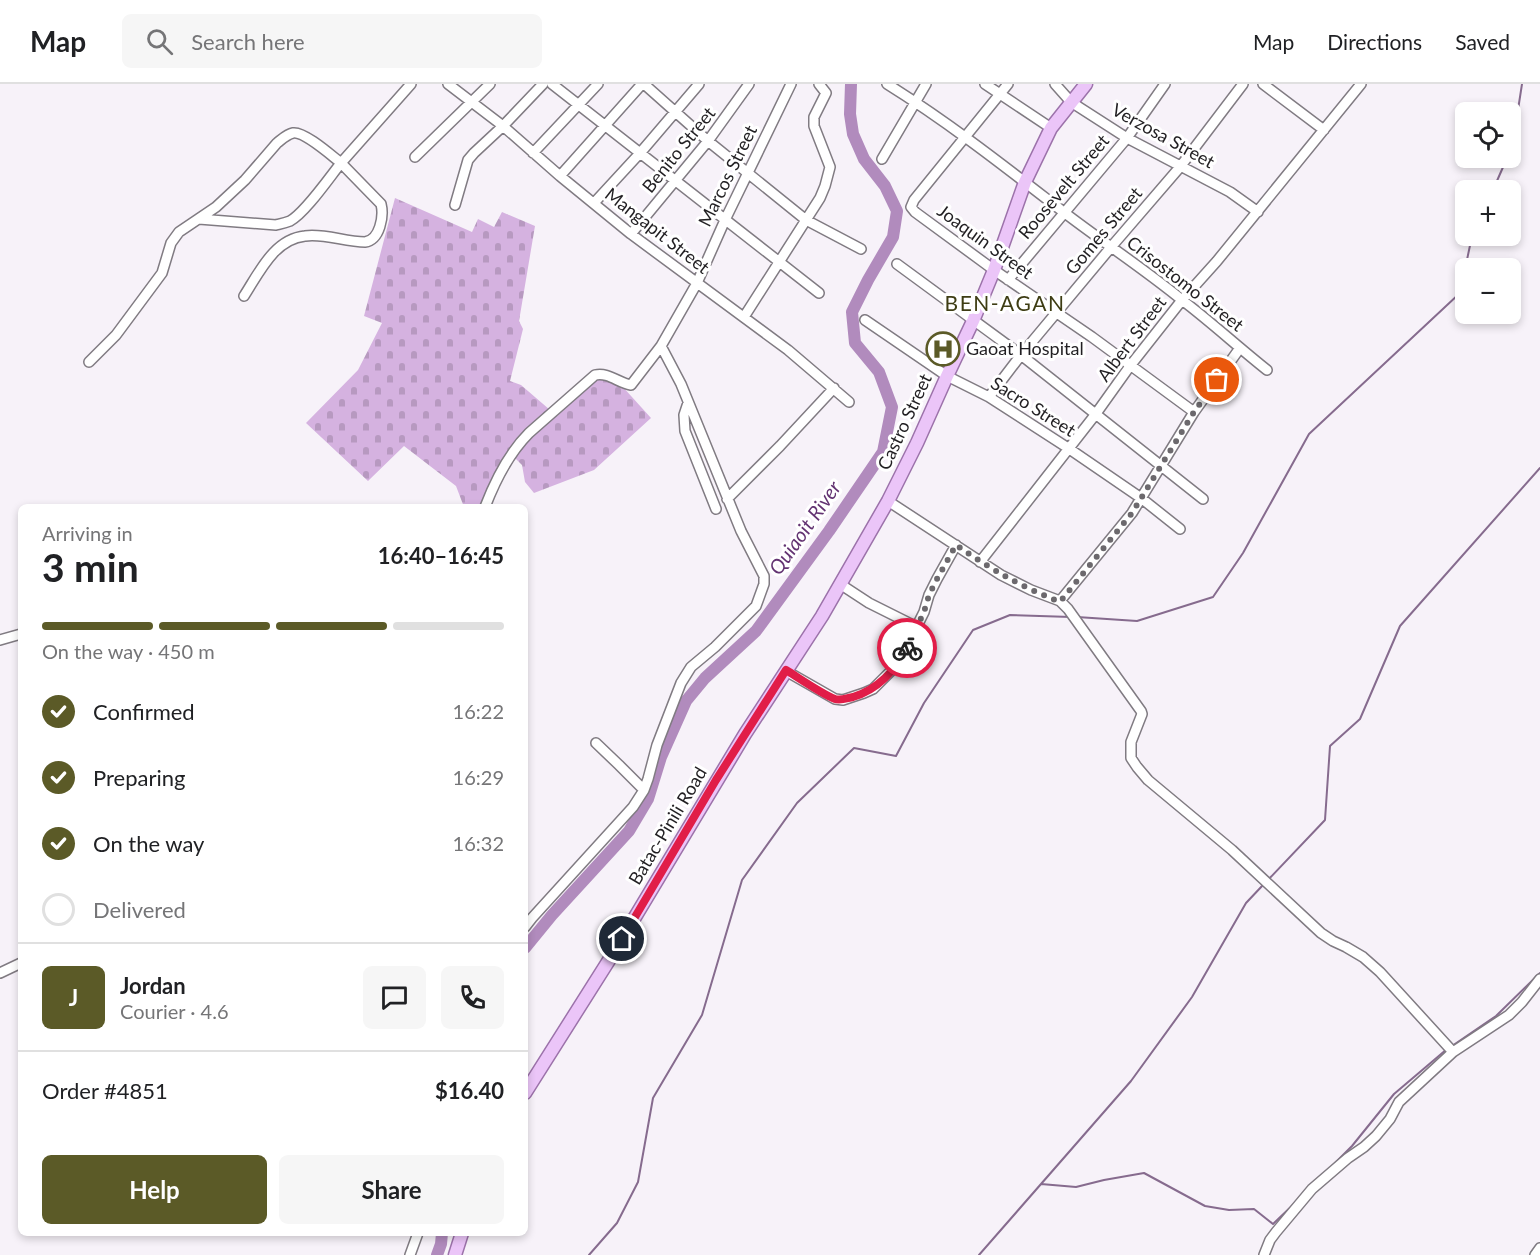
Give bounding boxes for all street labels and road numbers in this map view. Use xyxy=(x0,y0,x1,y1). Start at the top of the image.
street label: Verzosa Street xyxy=(1108,98,1219,173)
street label: Benito Street xyxy=(637,102,720,197)
street label: Marcos Street xyxy=(693,121,761,230)
street label: Roosevelt Street xyxy=(1013,129,1114,243)
street label: Gomes Street xyxy=(1060,182,1147,279)
street label: Mangapit Street xyxy=(601,183,715,278)
street label: Joaquin Street xyxy=(933,199,1038,284)
street label: Crisostomo Street xyxy=(1123,231,1249,336)
street label: Albert Street xyxy=(1092,291,1171,385)
street label: Castro Street xyxy=(872,369,936,473)
street label: Sacro Street xyxy=(987,371,1080,441)
street label: Batac-Pinili Road xyxy=(623,763,711,888)

